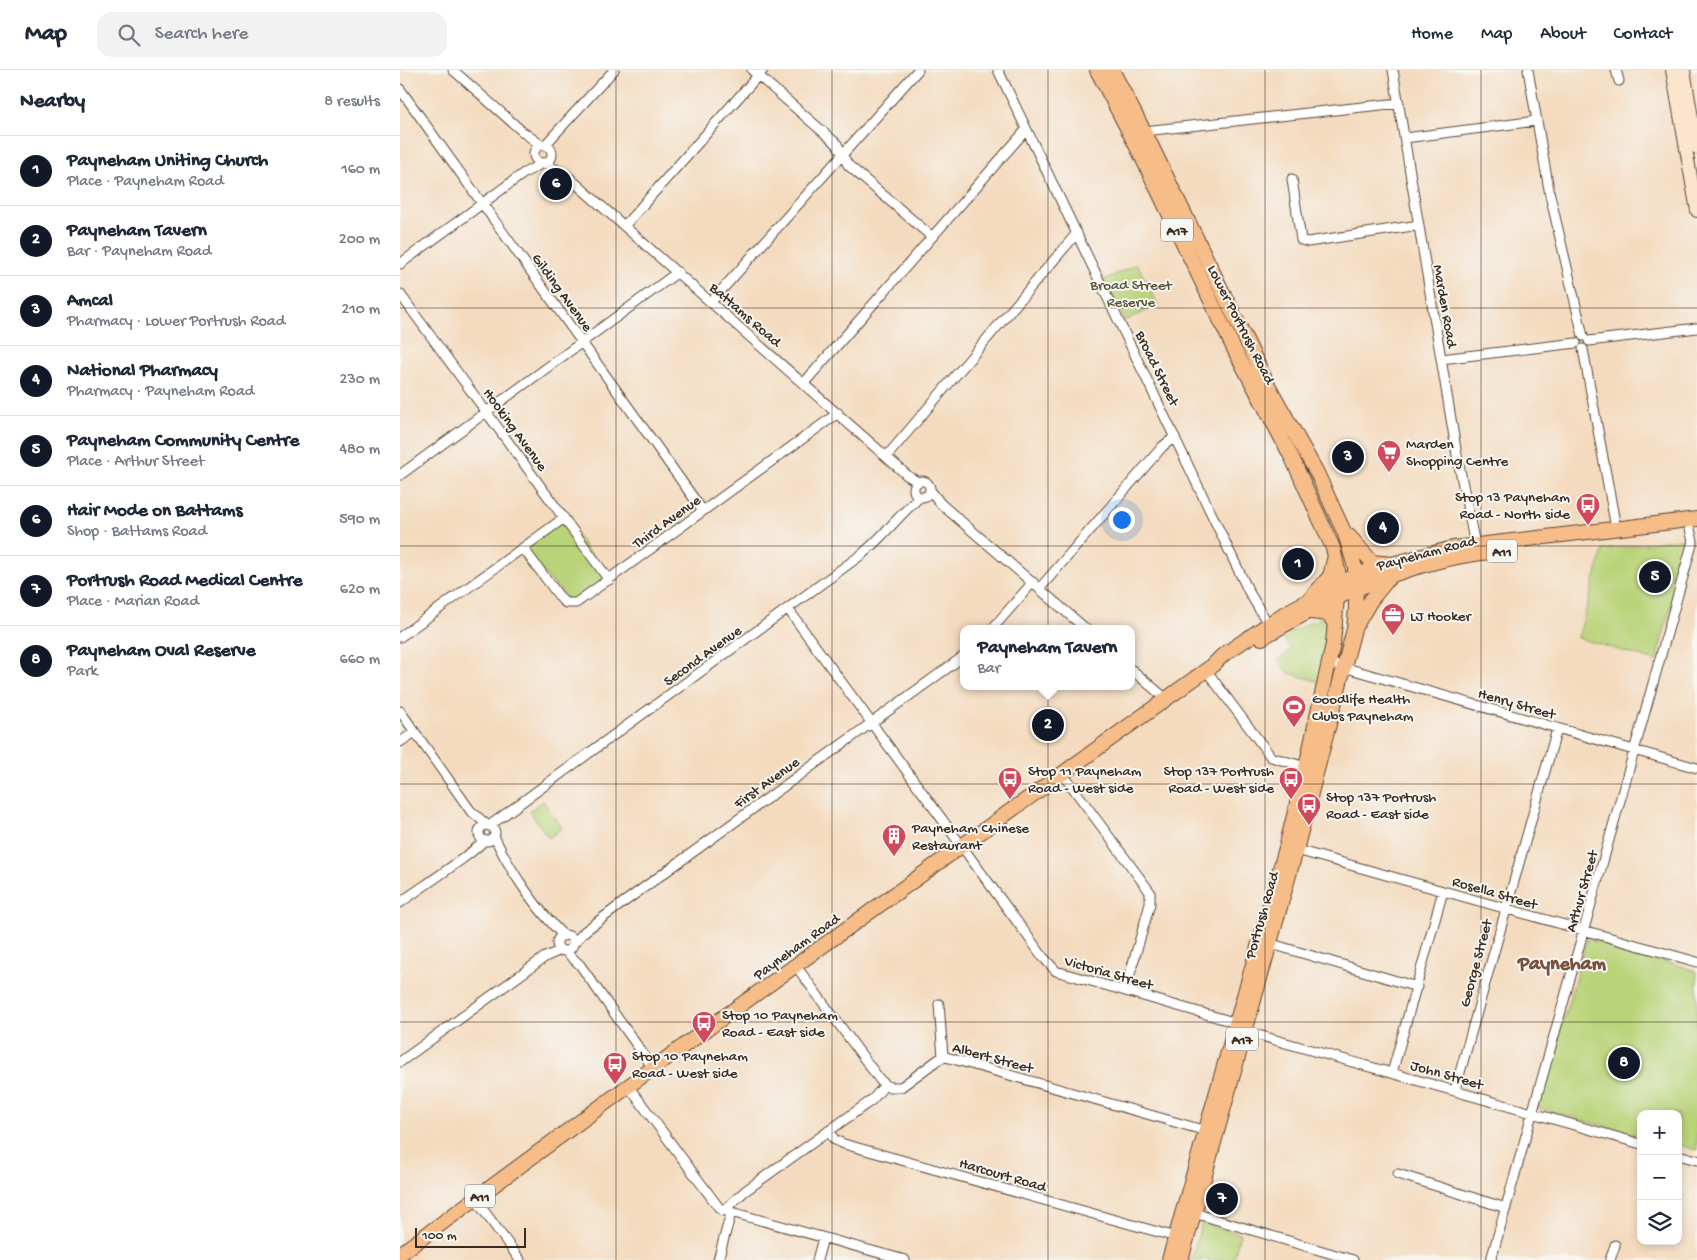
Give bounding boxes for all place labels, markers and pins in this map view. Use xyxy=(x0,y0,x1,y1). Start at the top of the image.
pin: 6 xyxy=(540,165,572,203)
place label: Marden Shopping Centre xyxy=(1406,436,1508,471)
pin: 3 xyxy=(1332,438,1364,476)
supermarket icon: Marden Shopping Centre xyxy=(1376,439,1402,473)
place label: Stop 13 Payneham Road - North side xyxy=(1455,489,1570,524)
bus stop icon: Stop 13 Payneham Road - North side xyxy=(1575,492,1601,526)
pin: 4 xyxy=(1367,509,1399,547)
pin: 1 xyxy=(1282,545,1314,583)
pin: 5 xyxy=(1639,558,1671,596)
office icon: LJ Hooker xyxy=(1380,602,1406,636)
place label: LJ Hooker xyxy=(1410,608,1473,626)
place label: Goodlife Health Clubs Payneham xyxy=(1312,691,1414,726)
sports icon: Goodlife Health Clubs Payneham xyxy=(1281,694,1307,728)
pin: 2 xyxy=(1032,706,1064,744)
place label: Stop 11 Payneham Road - West side xyxy=(1028,763,1142,798)
place label: Stop 137 Portrush Road - West side xyxy=(1164,763,1274,798)
bus stop icon: Stop 11 Payneham Road - West side xyxy=(997,766,1023,800)
bus stop icon: Stop 137 Portrush Road - West side xyxy=(1278,766,1304,800)
place label: Stop 137 Portrush Road - East side xyxy=(1326,789,1436,824)
bus stop icon: Stop 137 Portrush Road - East side xyxy=(1296,792,1322,826)
place label: Payneham Chinese Restaurant xyxy=(911,820,1029,855)
building icon: Payneham Chinese Restaurant xyxy=(881,823,907,857)
place label: Stop 10 Payneham Road - East side xyxy=(722,1007,838,1042)
bus stop icon: Stop 10 Payneham Road - East side xyxy=(691,1010,717,1044)
pin: 8 xyxy=(1608,1044,1640,1082)
place label: Stop 10 Payneham Road - West side xyxy=(632,1048,748,1083)
bus stop icon: Stop 10 Payneham Road - West side xyxy=(602,1051,628,1085)
pin: 7 xyxy=(1206,1180,1238,1218)

